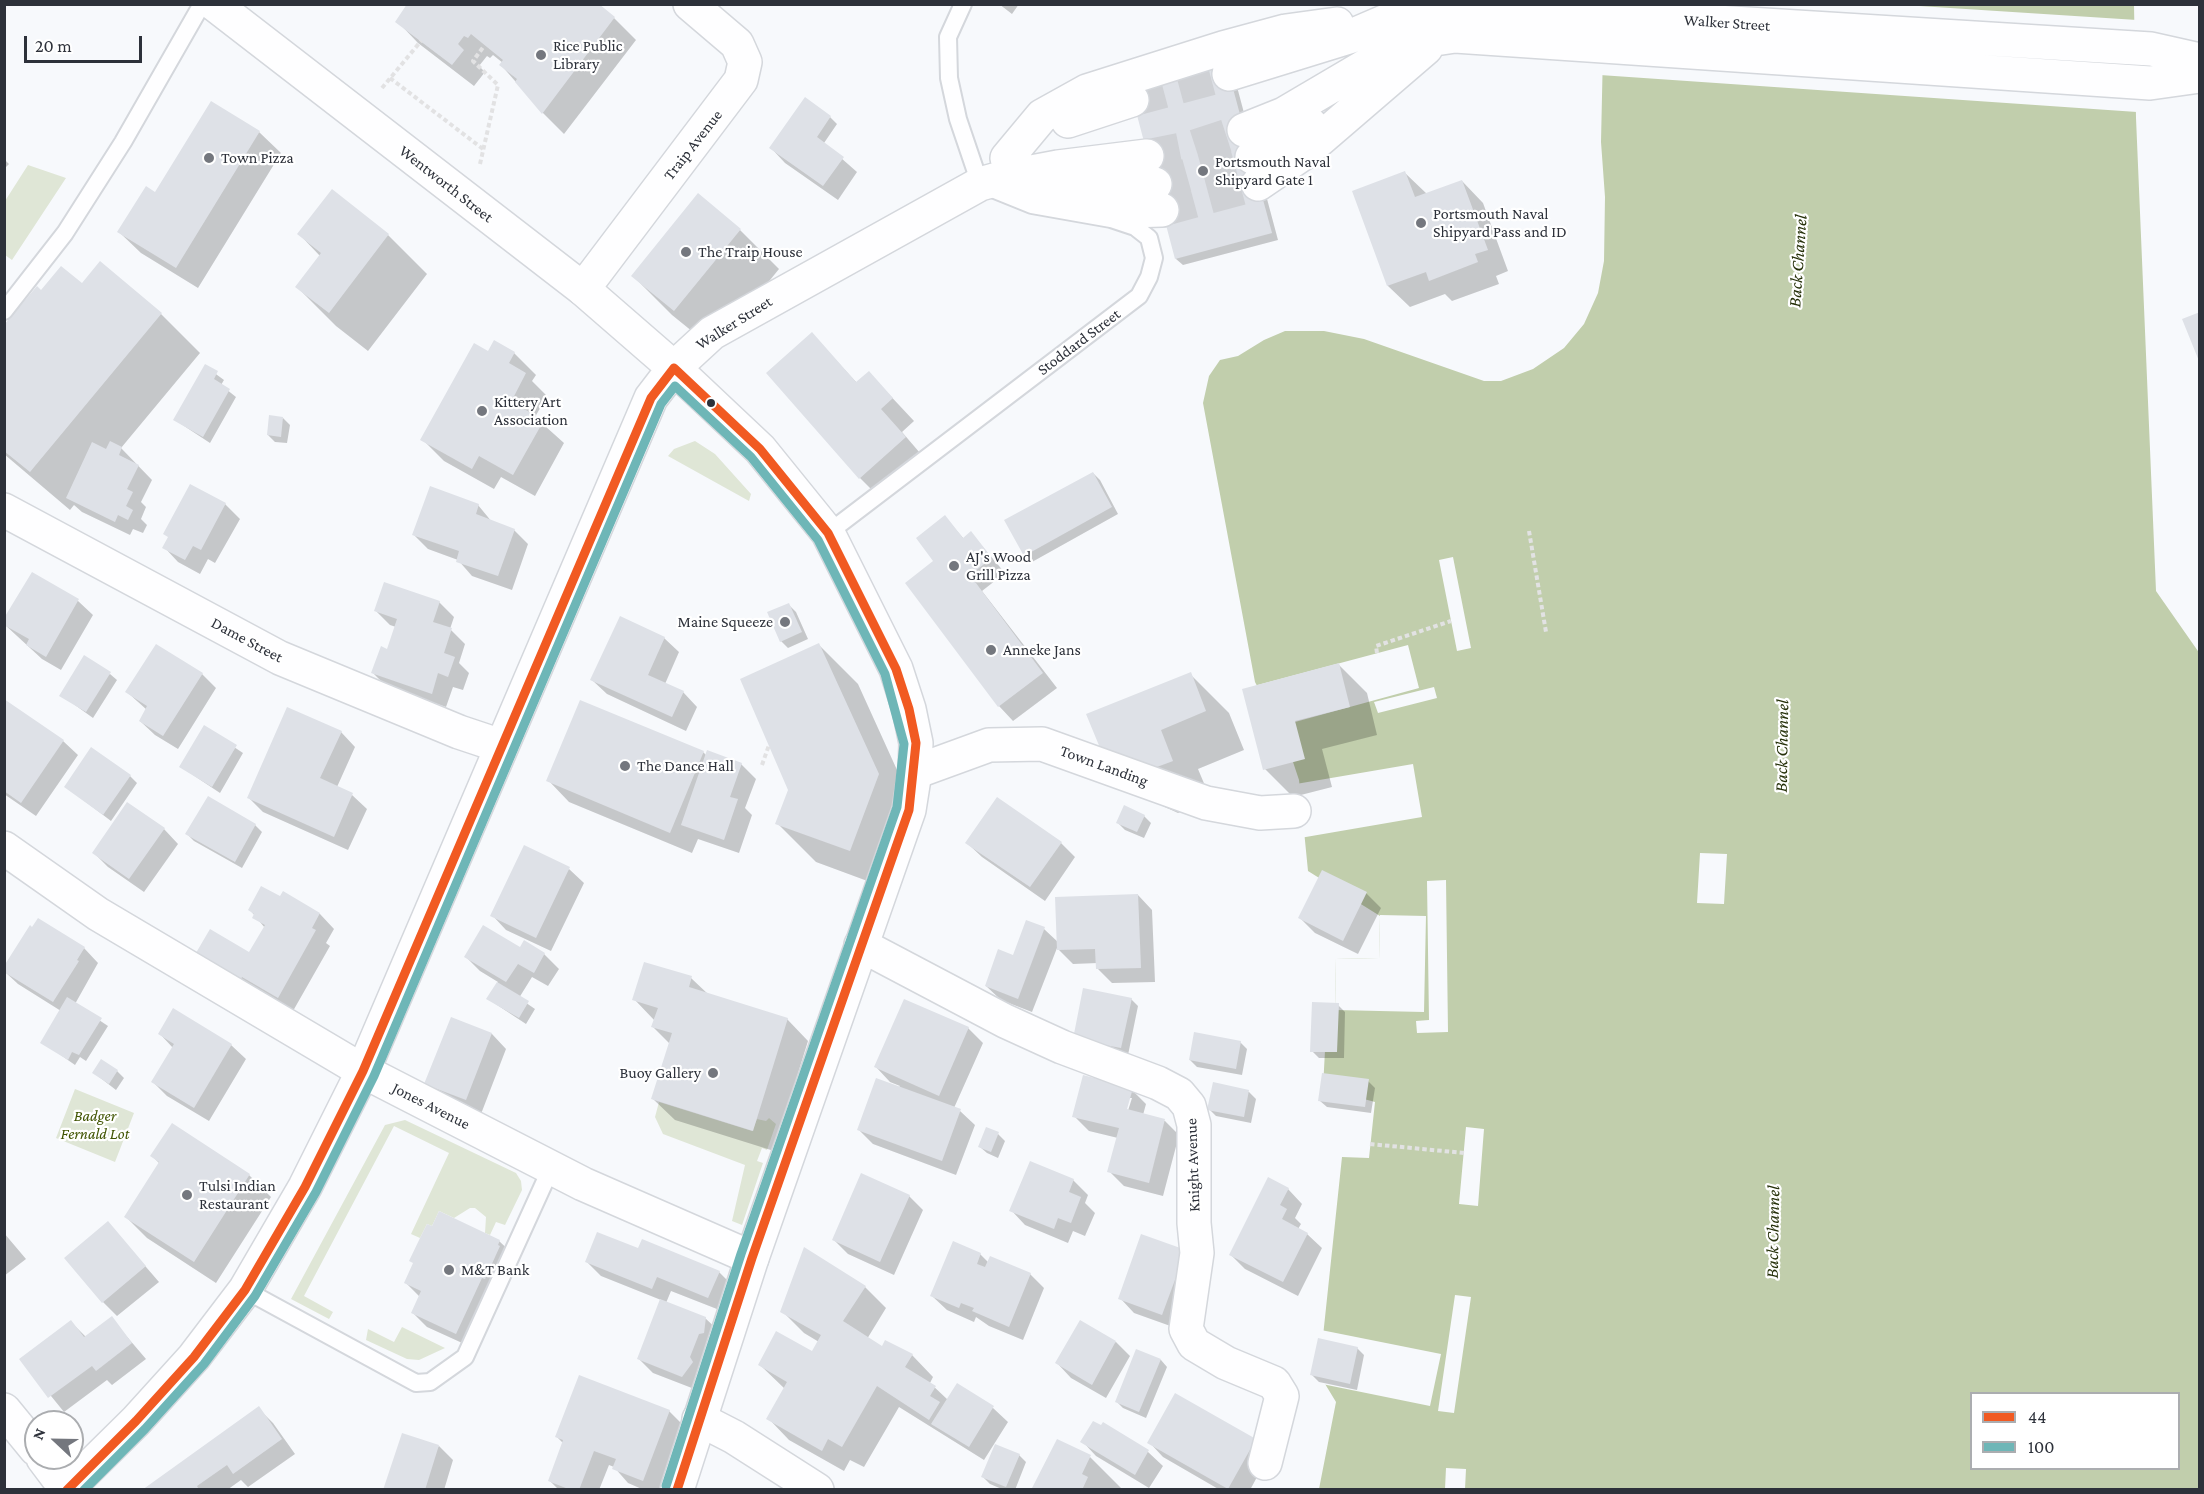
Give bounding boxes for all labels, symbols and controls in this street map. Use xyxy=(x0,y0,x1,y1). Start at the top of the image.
street label: Walker Street xyxy=(1683,10,1771,36)
scale bar xyxy=(27,24,146,62)
text: 20 m xyxy=(35,36,72,56)
place label: Rice Public Library xyxy=(553,36,622,74)
marker: Rice Public Library xyxy=(534,48,548,62)
street label: Traip Avenue xyxy=(660,106,726,184)
street label: Wentworth Street xyxy=(395,141,497,227)
place label: Town Pizza xyxy=(221,148,294,168)
marker: Town Pizza xyxy=(202,151,216,165)
place label: Portsmouth Naval Shipyard Gate 1 xyxy=(1215,152,1331,190)
marker: Portsmouth Naval Shipyard Gate 1 xyxy=(1196,164,1210,178)
place label: Portsmouth Naval Shipyard Pass and ID xyxy=(1433,204,1567,242)
water label: Back Channel xyxy=(1784,214,1812,308)
marker: Portsmouth Naval Shipyard Pass and ID xyxy=(1414,216,1428,230)
place label: The Traip House xyxy=(698,242,803,262)
marker: The Traip House xyxy=(679,245,693,259)
street label: Walker Street xyxy=(692,292,776,354)
street label: Stoddard Street xyxy=(1034,305,1124,379)
place label: Kittery Art Association xyxy=(494,392,568,430)
unlabelled marker xyxy=(705,397,717,409)
marker: Kittery Art Association xyxy=(475,404,489,418)
place label: AJ's Wood Grill Pizza xyxy=(966,547,1031,585)
marker: AJ's Wood Grill Pizza xyxy=(947,559,961,573)
place label: Maine Squeeze xyxy=(677,612,773,632)
street label: Dame Street xyxy=(208,613,286,667)
marker: Maine Squeeze xyxy=(778,615,792,629)
place label: Anneke Jans xyxy=(1003,640,1081,660)
marker: Anneke Jans xyxy=(984,643,998,657)
water label: Back Channel xyxy=(1770,699,1794,793)
street label: Town Landing xyxy=(1057,741,1151,791)
place label: The Dance Hall xyxy=(637,756,734,776)
marker: The Dance Hall xyxy=(618,759,632,773)
place label: Buoy Gallery xyxy=(619,1063,701,1083)
marker: Buoy Gallery xyxy=(706,1066,720,1080)
street label: Jones Avenue xyxy=(389,1078,473,1134)
park label: Badger Fernald Lot xyxy=(61,1106,129,1144)
street label: Knight Avenue xyxy=(1182,1118,1204,1212)
place label: Tulsi Indian Restaurant xyxy=(199,1176,276,1214)
water label: Back Channel xyxy=(1761,1185,1785,1279)
marker: Tulsi Indian Restaurant xyxy=(180,1188,194,1202)
place label: M&T Bank xyxy=(461,1260,529,1280)
marker: M&T Bank xyxy=(442,1263,456,1277)
legend xyxy=(1970,1392,2180,1470)
text: 44 xyxy=(2028,1407,2046,1427)
north arrow xyxy=(24,1410,84,1470)
text: N xyxy=(29,1426,49,1442)
text: 100 xyxy=(2028,1437,2054,1457)

